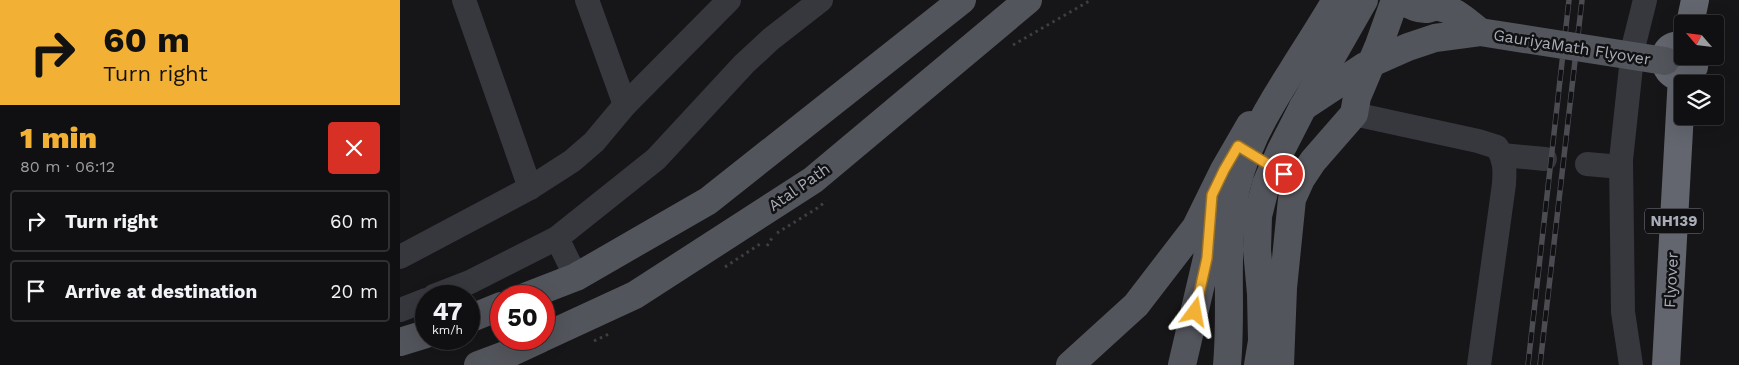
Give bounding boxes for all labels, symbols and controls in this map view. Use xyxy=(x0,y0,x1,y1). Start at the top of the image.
north arrow xyxy=(1674,15,1724,65)
map controls xyxy=(1674,15,1724,125)
text: 60 m xyxy=(103,19,190,61)
icon: right xyxy=(20,20,85,85)
street label: GauriyaMath Flyover xyxy=(1492,25,1652,69)
text: Turn right xyxy=(103,61,208,86)
button: layers xyxy=(1674,75,1724,125)
text: 1 min xyxy=(20,120,97,155)
button: close xyxy=(328,122,380,174)
pin xyxy=(1263,153,1305,195)
text: 80 m · 06:12 xyxy=(20,157,115,176)
street label: Atal Path xyxy=(765,159,833,215)
icon: arrive xyxy=(1270,160,1298,188)
icon: right xyxy=(22,207,50,235)
road number: NH139 xyxy=(1645,208,1703,234)
text: Turn right xyxy=(65,210,158,233)
text: 60 m xyxy=(330,210,378,233)
street label: Flyover xyxy=(1660,251,1682,309)
icon: arrive xyxy=(22,277,50,305)
text: Arrive at destination xyxy=(65,280,257,303)
text: 20 m xyxy=(331,280,378,303)
speed limit sign: 50 xyxy=(490,285,555,350)
position arrow xyxy=(1168,285,1220,337)
text: 47 xyxy=(432,297,463,326)
text: km/h xyxy=(432,323,463,337)

